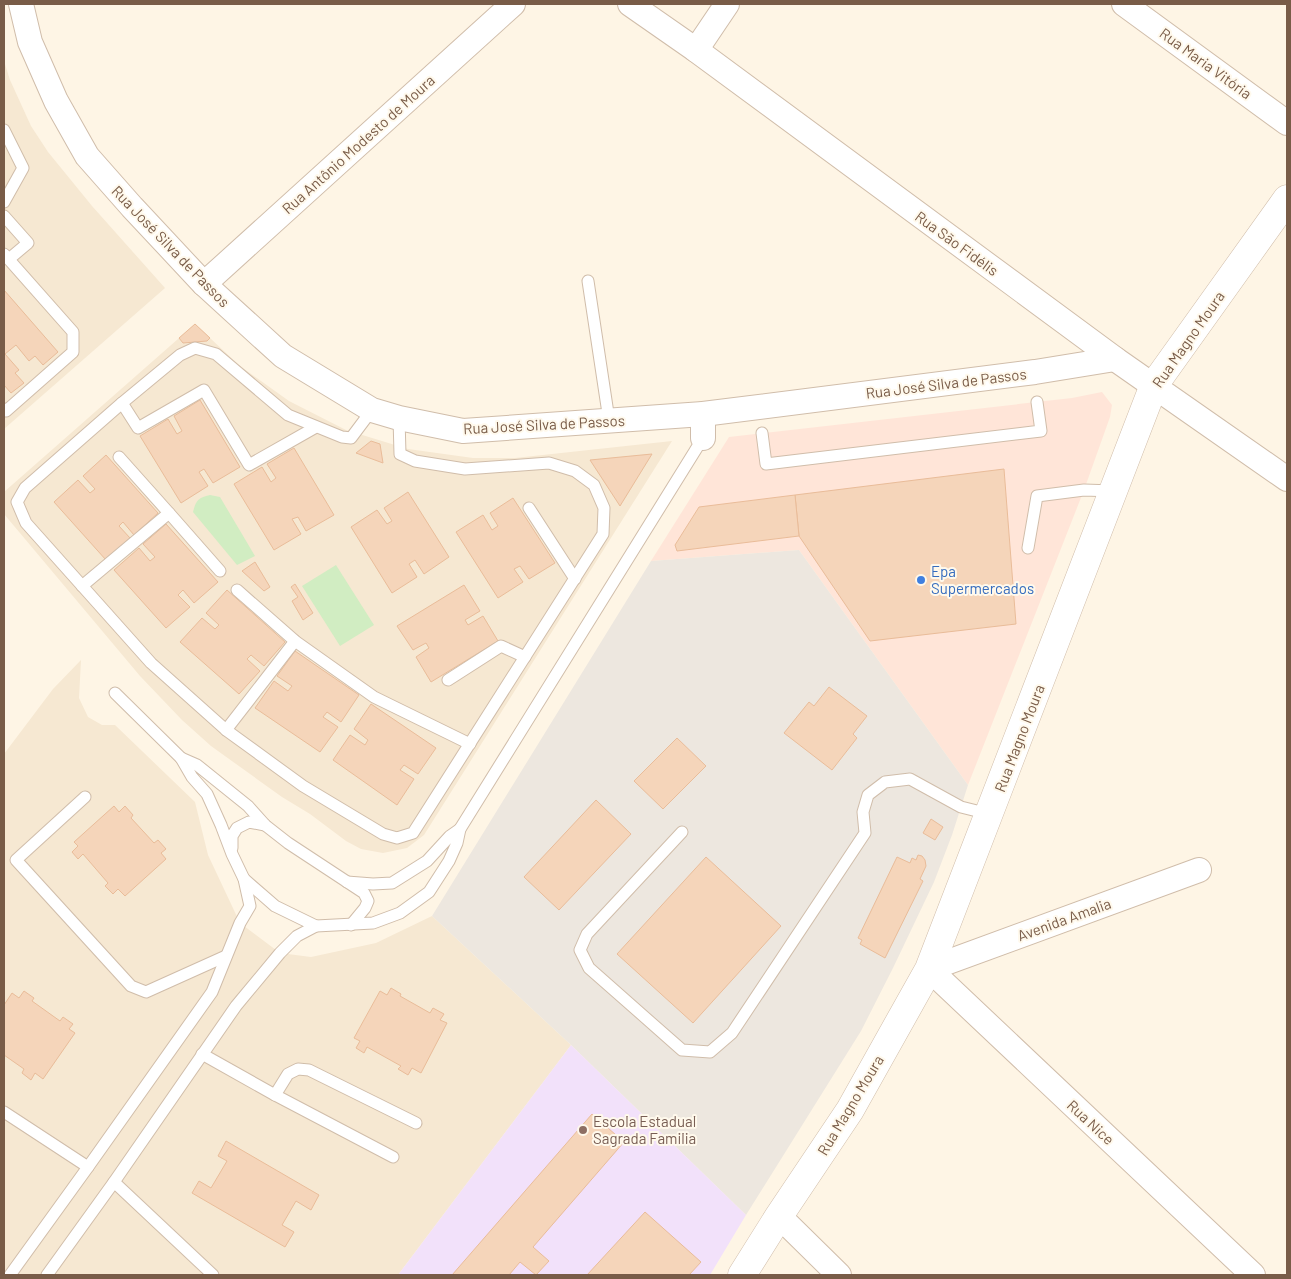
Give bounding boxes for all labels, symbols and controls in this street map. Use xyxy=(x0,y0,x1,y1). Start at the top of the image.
street label: Rua Maria Vitória xyxy=(1157,24,1255,102)
street label: Rua Antônio Modesto de Moura xyxy=(278,71,438,217)
street label: Rua José Silva de Passos xyxy=(108,182,234,310)
street label: Rua São Fidélis xyxy=(912,207,1002,279)
street label: Rua Magno Moura xyxy=(1148,287,1228,391)
street label: Rua José Silva de Passos xyxy=(865,364,1027,402)
street label: Rua José Silva de Passos xyxy=(463,411,625,437)
place label: Epa Supermercados xyxy=(931,562,1034,597)
marker: Epa Supermercados xyxy=(915,574,927,586)
street label: Rua Magno Moura xyxy=(990,682,1048,794)
street label: Avenida Amalia xyxy=(1015,894,1113,944)
street label: Rua Magno Moura xyxy=(813,1052,887,1158)
street label: Rua Nice xyxy=(1064,1096,1118,1148)
place label: Escola Estadual Sagrada Familia xyxy=(593,1112,696,1147)
marker: Escola Estadual Sagrada Familia xyxy=(577,1124,589,1136)

